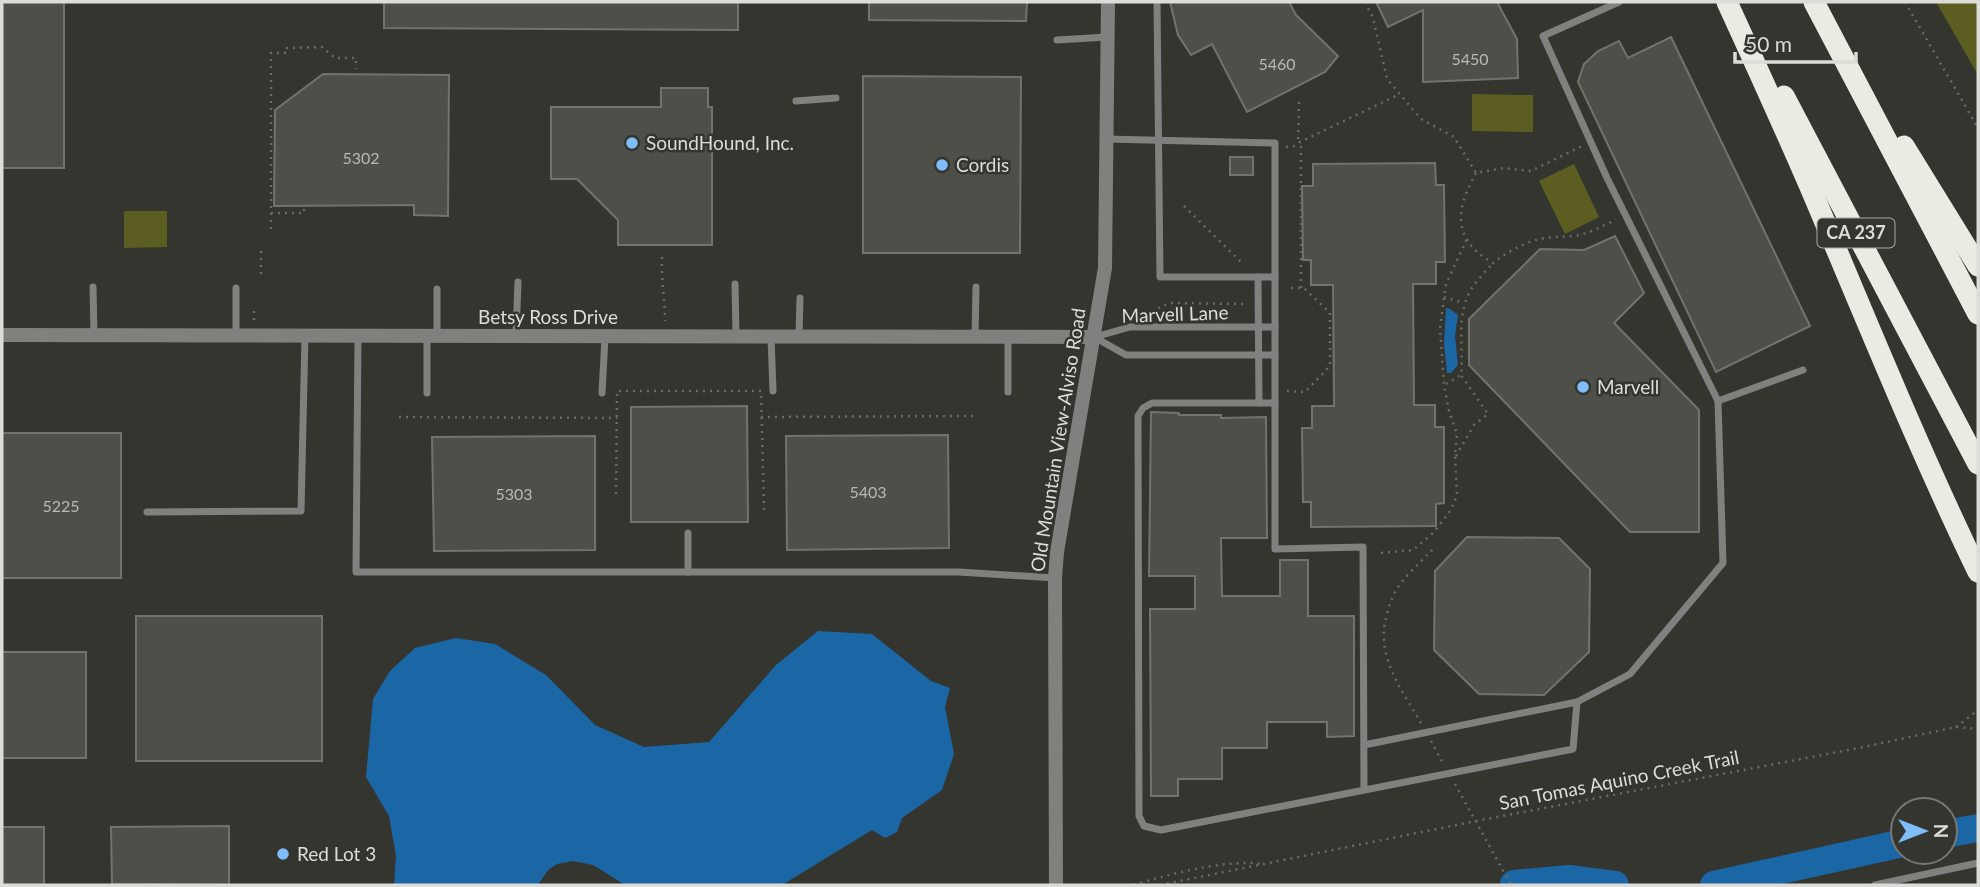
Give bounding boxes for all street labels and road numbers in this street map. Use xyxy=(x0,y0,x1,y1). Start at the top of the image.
road number: CA 237 xyxy=(1818,218,1895,247)
street label: Marvell Lane xyxy=(1121,300,1229,327)
street label: Betsy Ross Drive xyxy=(478,305,618,328)
street label: Old Mountain View-Alviso Road xyxy=(1025,306,1090,573)
street label: San Tomas Aquino Creek Trail xyxy=(1497,745,1741,814)

